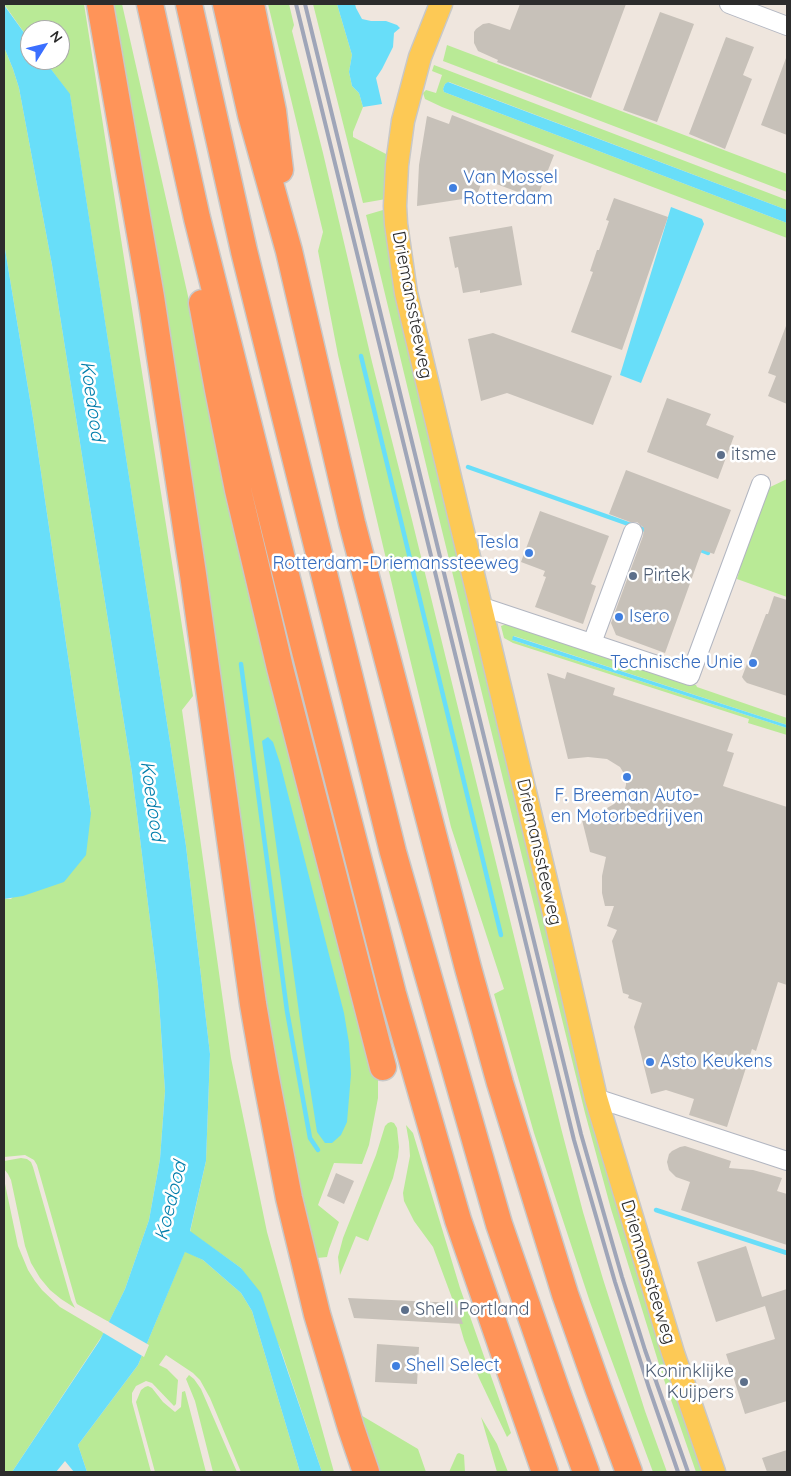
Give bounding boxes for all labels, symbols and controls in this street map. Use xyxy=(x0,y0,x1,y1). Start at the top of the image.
north arrow xyxy=(20,20,70,70)
text: N xyxy=(46,27,67,46)
place label: Van Mossel Rotterdam xyxy=(463,167,558,210)
marker: Van Mossel Rotterdam xyxy=(447,182,459,194)
street label: Driemanssteeweg xyxy=(387,229,437,381)
water label: Koedood xyxy=(75,359,109,443)
place label: itsme xyxy=(731,444,776,466)
marker: itsme xyxy=(715,449,727,461)
place label: Tesla Rotterdam-Driemanssteeweg xyxy=(272,532,519,574)
marker: Tesla Rotterdam-Driemanssteeweg xyxy=(523,547,535,559)
place label: Pirtek xyxy=(643,565,690,587)
marker: Pirtek xyxy=(627,570,639,582)
place label: Isero xyxy=(629,606,670,628)
marker: Isero xyxy=(613,611,625,623)
place label: Technische Unie xyxy=(610,652,743,674)
marker: Technische Unie xyxy=(747,657,759,669)
water label: Koedood xyxy=(135,759,169,843)
marker: F. Breeman Auto- en Motorbedrijven xyxy=(621,771,633,783)
street label: Driemanssteeweg xyxy=(512,777,566,927)
place label: F. Breeman Auto- en Motorbedrijven xyxy=(551,785,703,828)
place label: Asto Keukens xyxy=(660,1051,772,1073)
marker: Asto Keukens xyxy=(644,1056,656,1068)
water label: Koedood xyxy=(150,1159,192,1243)
street label: Driemanssteeweg xyxy=(616,1197,680,1347)
place label: Shell Portland xyxy=(415,1299,530,1321)
marker: Shell Portland xyxy=(399,1304,411,1316)
place label: Shell Select xyxy=(406,1355,500,1377)
marker: Shell Select xyxy=(390,1360,402,1372)
place label: Koninklijke Kuijpers xyxy=(645,1361,734,1404)
marker: Koninklijke Kuijpers xyxy=(738,1376,750,1388)

